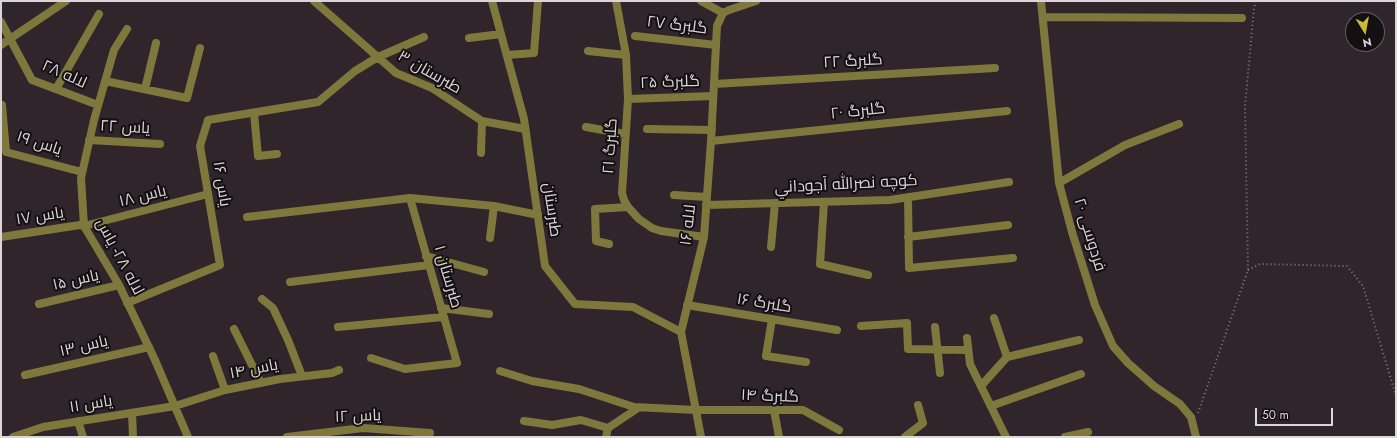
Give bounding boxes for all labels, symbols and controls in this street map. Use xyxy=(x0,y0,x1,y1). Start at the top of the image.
north arrow xyxy=(1345,12,1385,52)
street label: گلبرگ ۲۷ xyxy=(646,13,708,39)
text: N xyxy=(1361,34,1373,51)
street label: طبرستان ۳ xyxy=(394,47,464,99)
street label: گلبرگ ۲۲ xyxy=(823,51,883,73)
street label: لاله ۲۸ xyxy=(39,57,89,93)
street label: گلبرگ ۲۵ xyxy=(640,72,700,94)
street label: گلبرگ ۲۰ xyxy=(830,100,886,124)
street label: یاس ۲۲ xyxy=(100,117,150,139)
street label: گلبرگ ۲۱ xyxy=(599,117,623,175)
street label: یاس ۱۹ xyxy=(14,128,64,160)
street label: یاس ۱۶ xyxy=(208,160,234,208)
street label: كوچه نصرالله آجوداني xyxy=(774,172,918,198)
street label: یاس ۱۸ xyxy=(117,182,169,212)
street label: طبرستان xyxy=(538,182,564,238)
street label: فردوسی ۲۰ xyxy=(1069,196,1109,274)
street label: لاله ۱۶ xyxy=(677,203,701,247)
street label: یاس ۱۷ xyxy=(15,204,65,230)
street label: لاله ۲۸- یاس xyxy=(91,216,147,298)
street label: طبرستان ۱ xyxy=(429,243,465,311)
street label: یاس ۱۵ xyxy=(51,266,101,296)
street label: گلبرگ ۱۶ xyxy=(735,290,793,318)
street label: یاس ۱۳ xyxy=(58,332,110,362)
street label: یاس ۱۴ xyxy=(228,356,280,384)
street label: گلبرگ ۱۴ xyxy=(741,386,799,408)
street label: یاس ۱۱ xyxy=(68,392,114,418)
scale bar xyxy=(1257,400,1335,426)
text: 50 m xyxy=(1262,406,1289,424)
street label: یاس ۱۲ xyxy=(334,407,382,427)

